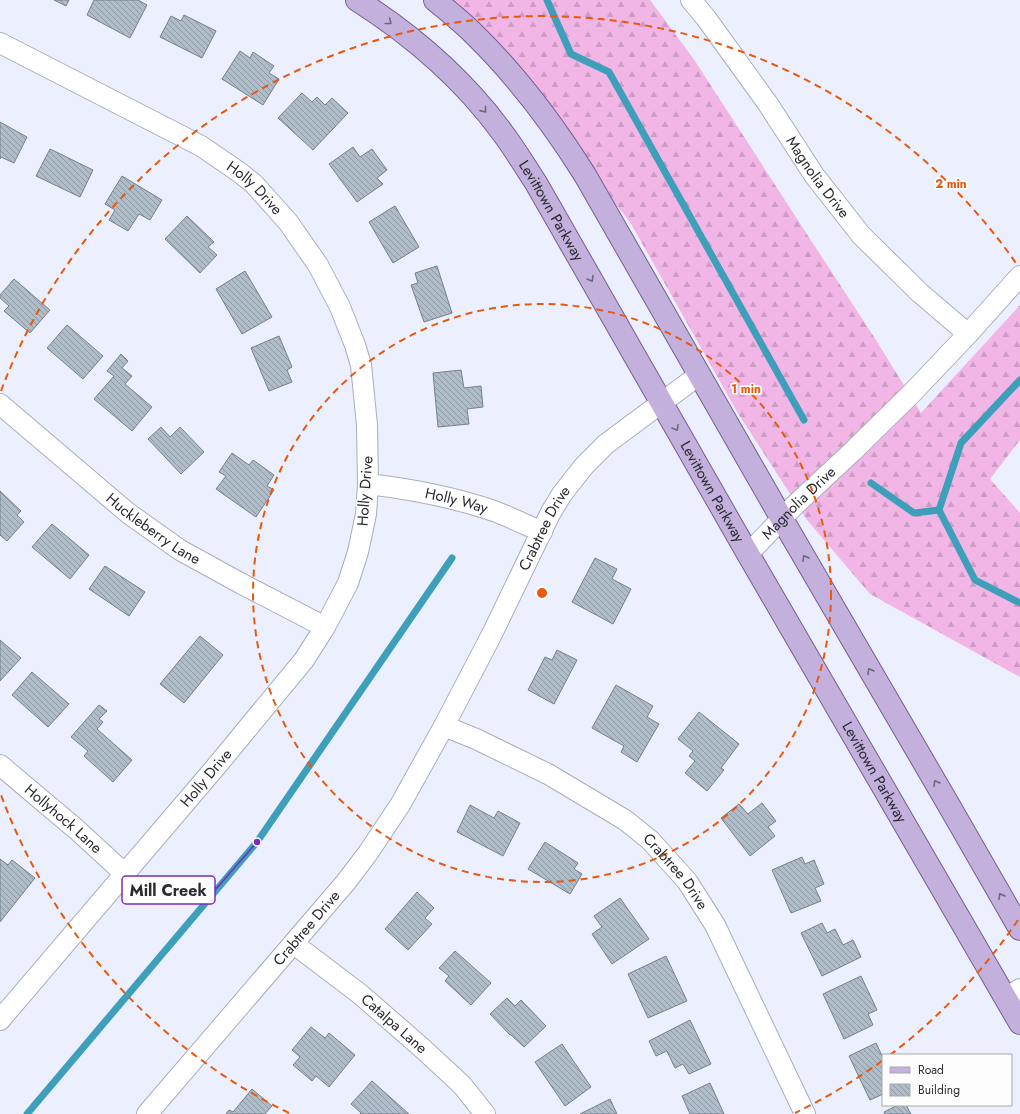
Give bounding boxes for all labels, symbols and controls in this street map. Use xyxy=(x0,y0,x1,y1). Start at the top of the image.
one-way arrow xyxy=(385,17,392,24)
one-way arrow xyxy=(480,105,487,113)
street label: Magnolia Drive xyxy=(781,132,855,223)
street label: Holly Drive xyxy=(222,156,288,220)
street label: Levittown Parkway xyxy=(513,156,590,265)
text: 2 min xyxy=(935,175,967,193)
one-way arrow xyxy=(586,275,593,282)
text: 1 min xyxy=(731,380,761,398)
one-way arrow xyxy=(672,424,679,431)
street label: Levittown Parkway xyxy=(675,437,750,547)
street label: Holly Drive xyxy=(352,455,378,527)
street label: Magnolia Drive xyxy=(756,461,841,544)
street label: Crabtree Drive xyxy=(513,481,576,574)
street label: Holly Way xyxy=(423,482,491,519)
street label: Huckleberry Lane xyxy=(101,488,205,570)
one-way arrow xyxy=(802,555,809,562)
centre of rings xyxy=(535,586,549,600)
one-way arrow xyxy=(868,668,875,675)
street label: Levittown Parkway xyxy=(837,718,913,827)
street label: Holly Drive xyxy=(175,744,237,812)
street label: Hollyhock Lane xyxy=(20,779,107,859)
one-way arrow xyxy=(933,780,940,787)
street label: Crabtree Drive xyxy=(639,828,714,914)
callout: Mill Creek xyxy=(122,876,215,904)
text: Mill Creek xyxy=(129,879,207,902)
street label: Crabtree Drive xyxy=(268,885,345,971)
one-way arrow xyxy=(998,892,1005,900)
street label: Catalpa Lane xyxy=(356,989,432,1059)
legend xyxy=(882,1054,1012,1106)
text: Road xyxy=(918,1061,944,1079)
text: Building xyxy=(918,1081,960,1099)

